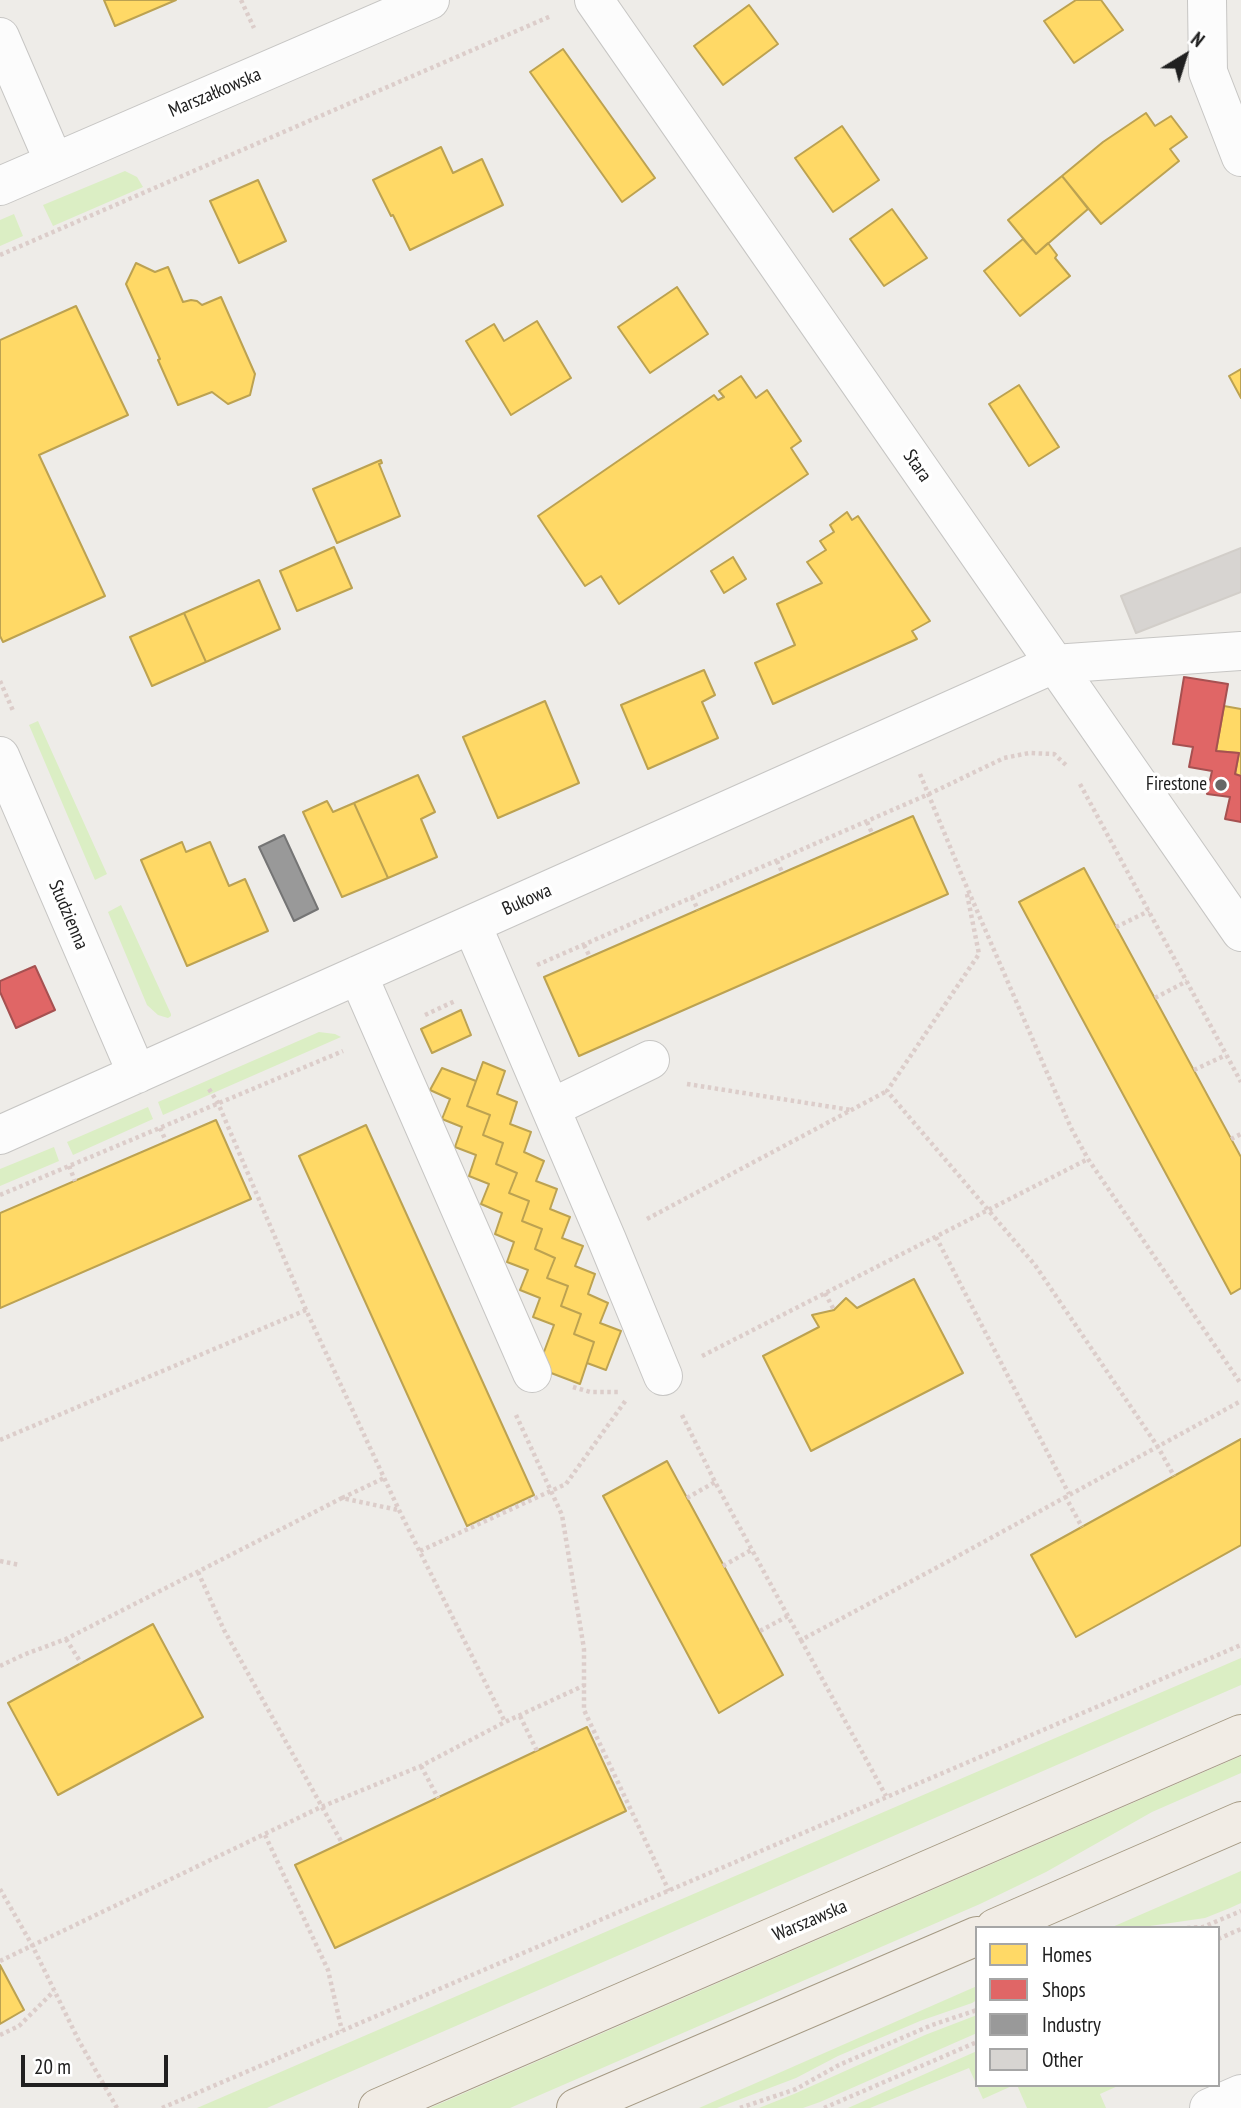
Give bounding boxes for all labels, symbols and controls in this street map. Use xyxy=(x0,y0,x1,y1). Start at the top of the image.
north arrow xyxy=(1150,21,1220,91)
text: N xyxy=(1186,27,1209,52)
street label: Marszałkowska xyxy=(165,63,265,123)
street label: Stara xyxy=(898,446,936,486)
place label: Firestone xyxy=(1146,774,1207,796)
marker: Firestone xyxy=(1213,777,1229,793)
street label: Studzienna xyxy=(43,877,93,953)
street label: Bukowa xyxy=(499,879,555,921)
street label: Warszawska xyxy=(769,1895,851,1947)
legend xyxy=(975,1926,1220,2087)
text: Homes xyxy=(1042,1941,1092,1968)
text: Shops xyxy=(1042,1976,1086,2003)
text: Industry xyxy=(1042,2011,1101,2038)
scale bar xyxy=(24,2042,172,2086)
text: Other xyxy=(1042,2046,1083,2073)
text: 20 m xyxy=(34,2053,71,2080)

